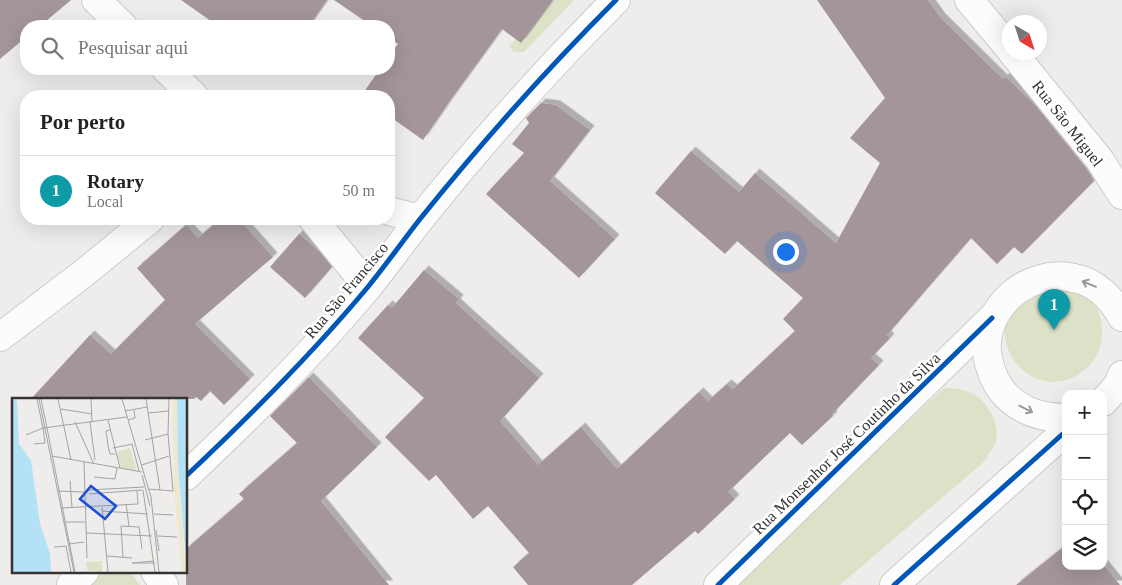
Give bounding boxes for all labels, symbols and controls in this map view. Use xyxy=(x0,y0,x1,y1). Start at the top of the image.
north arrow xyxy=(1002,15,1047,60)
search box xyxy=(20,20,395,75)
icon: search xyxy=(38,34,66,62)
text: Pesquisar aqui xyxy=(78,37,188,58)
street label: Rua São Miguel xyxy=(1028,77,1107,171)
text: Por perto xyxy=(40,110,125,134)
text: Rotary xyxy=(87,171,144,192)
text: 1 xyxy=(52,182,60,199)
text: 50 m xyxy=(343,182,375,199)
text: Local xyxy=(87,193,123,210)
street label: Rua São Francisco xyxy=(301,239,391,342)
your location xyxy=(773,239,799,265)
one-way arrow xyxy=(1082,278,1097,288)
pin: 1 xyxy=(1038,289,1070,330)
street label: Rua Monsenhor José Coutinho da Silva xyxy=(749,349,944,538)
map controls xyxy=(1062,390,1107,570)
button: + xyxy=(1062,390,1107,435)
inset map xyxy=(12,398,188,572)
one-way arrow xyxy=(1018,405,1033,414)
button: − xyxy=(1062,435,1107,480)
button: locate xyxy=(1062,480,1107,525)
button: layers xyxy=(1062,525,1107,570)

